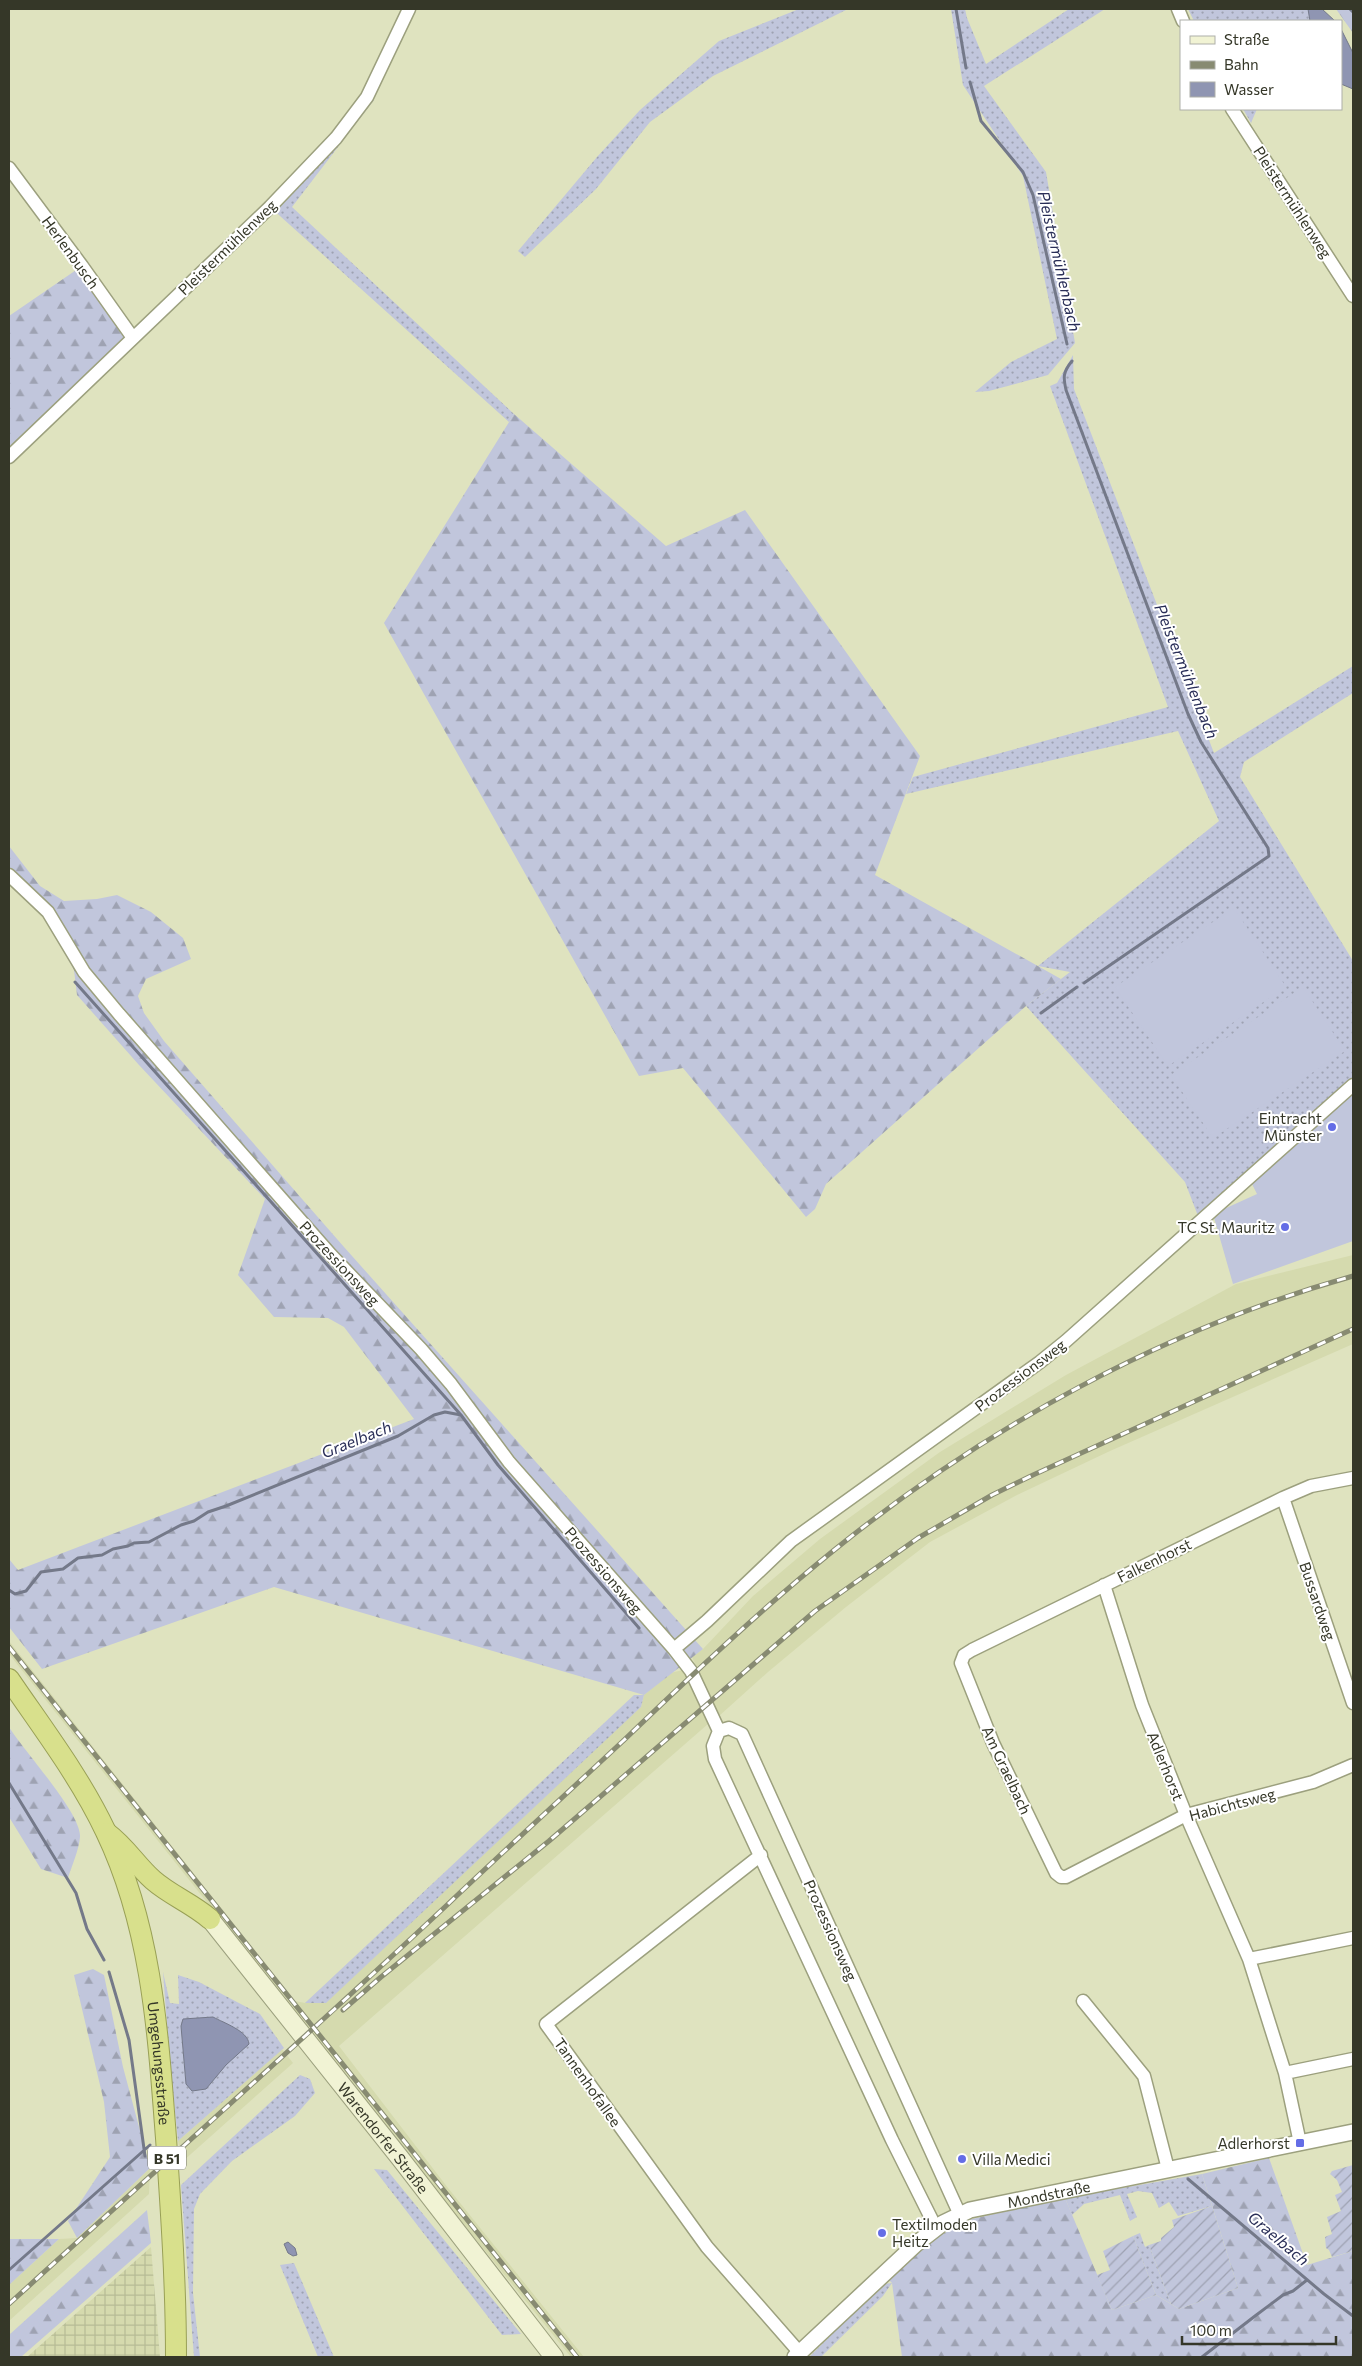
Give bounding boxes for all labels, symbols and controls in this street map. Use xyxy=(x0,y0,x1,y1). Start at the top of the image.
legend xyxy=(1180,20,1342,110)
text: Straße xyxy=(1224,30,1270,48)
text: Bahn xyxy=(1224,55,1259,73)
text: Wasser xyxy=(1224,80,1274,98)
street label: Pleistermühlenweg xyxy=(1250,143,1336,261)
water label: Pleistermühlenbach xyxy=(1035,189,1085,333)
street label: Pleistermühlenweg xyxy=(174,195,280,299)
street label: Herlenbusch xyxy=(39,212,103,292)
water label: Pleistermühlenbach xyxy=(1151,601,1223,741)
place label: Eintracht Münster xyxy=(1259,1109,1322,1144)
marker: Eintracht Münster xyxy=(1326,1121,1338,1133)
street label: Prozessionsweg xyxy=(296,1217,384,1309)
place label: TC St. Mauritz xyxy=(1178,1218,1275,1236)
marker: TC St. Mauritz xyxy=(1279,1221,1291,1233)
street label: Prozessionsweg xyxy=(971,1335,1069,1415)
water label: Graelbach xyxy=(318,1416,394,1462)
street label: Prozessionsweg xyxy=(561,1523,647,1617)
street label: Falkenhorst xyxy=(1114,1534,1194,1586)
street label: Bussardweg xyxy=(1296,1559,1340,1643)
street label: Am Graelbach xyxy=(979,1723,1035,1817)
street label: Adlerhorst xyxy=(1144,1729,1188,1803)
street label: Habichtsweg xyxy=(1187,1784,1277,1824)
street label: Prozessionsweg xyxy=(801,1877,861,1983)
street label: Umgehungsstraße xyxy=(144,2000,174,2126)
street label: Tannenhofallee xyxy=(551,2034,625,2130)
street label: Warendorfer Straße xyxy=(334,2078,433,2197)
place label: Adlerhorst xyxy=(1217,2134,1290,2152)
marker: Adlerhorst xyxy=(1294,2137,1306,2149)
road number: B 51 xyxy=(148,2146,186,2170)
place label: Villa Medici xyxy=(972,2150,1051,2168)
marker: Villa Medici xyxy=(956,2153,968,2165)
street label: Mondstraße xyxy=(1006,2177,1092,2211)
water label: Graelbach xyxy=(1245,2207,1313,2269)
place label: Textilmoden Heitz xyxy=(892,2215,977,2250)
marker: Textilmoden Heitz xyxy=(876,2227,888,2239)
scale bar xyxy=(1182,2314,1336,2346)
text: 100 m xyxy=(1190,2321,1232,2339)

